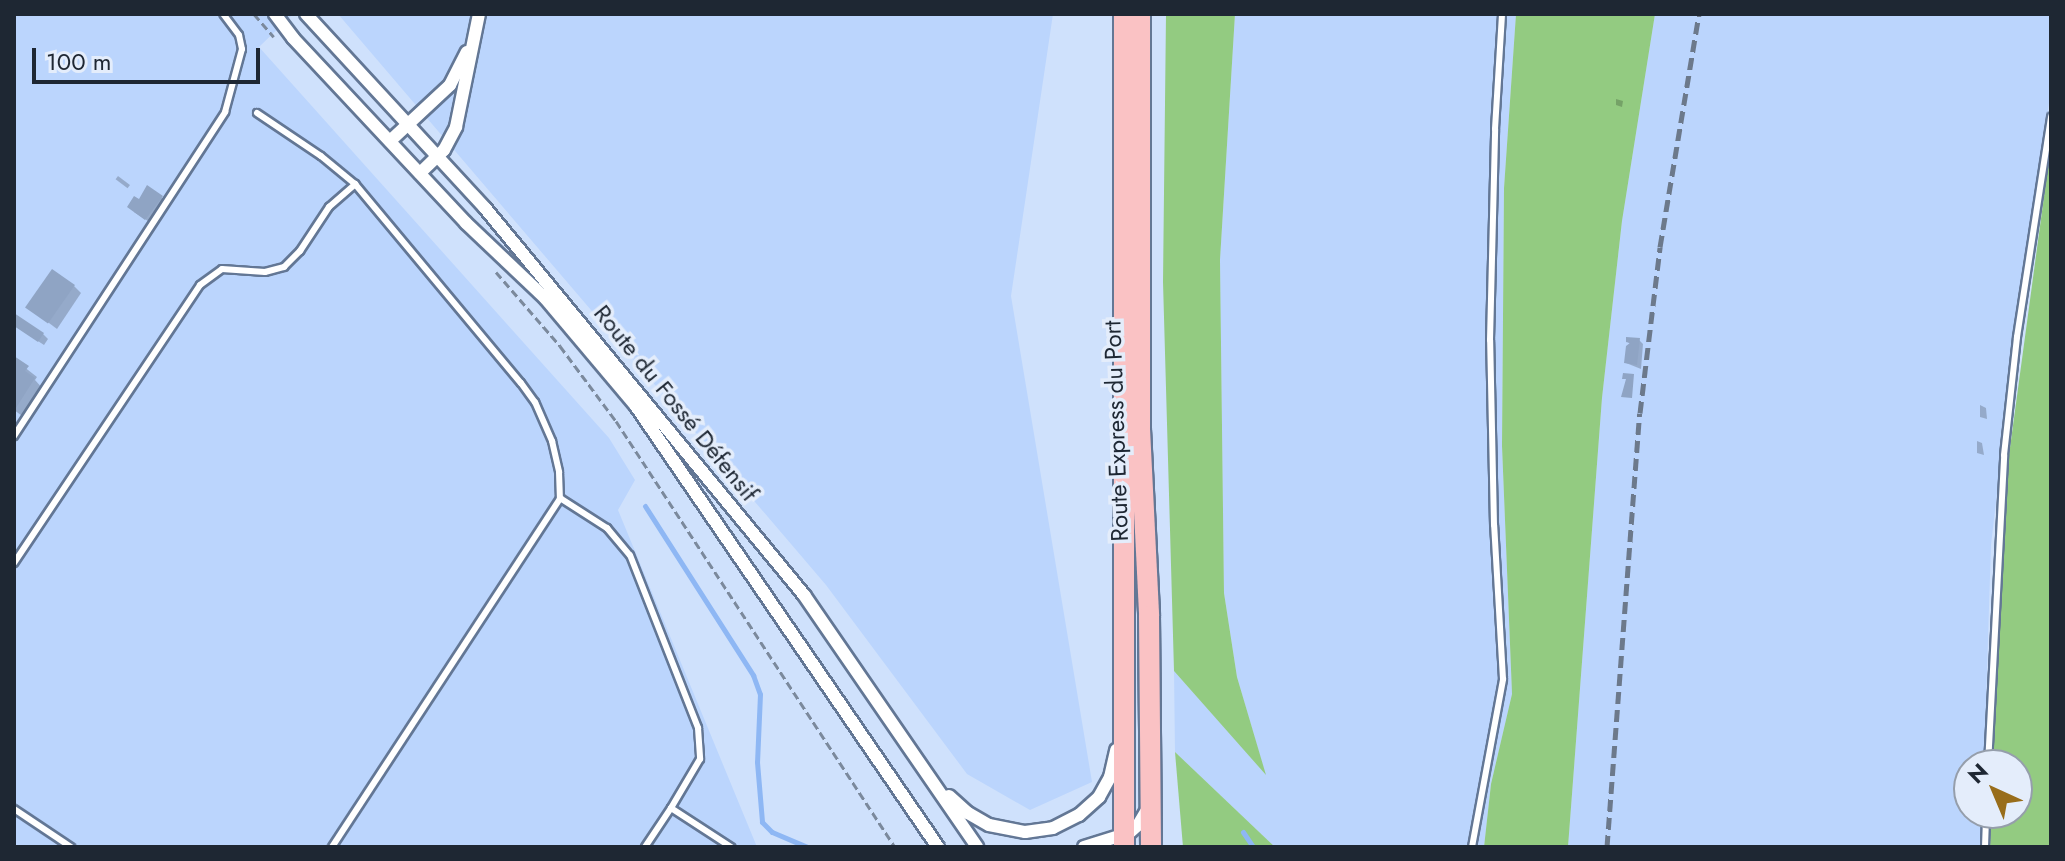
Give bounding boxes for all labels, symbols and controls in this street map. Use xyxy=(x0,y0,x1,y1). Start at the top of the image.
scale bar xyxy=(36,32,264,82)
text: 100 m xyxy=(46,44,112,79)
street label: Route du Fossé Défensif xyxy=(588,299,764,507)
street label: Route Express du Port xyxy=(1098,320,1134,542)
north arrow xyxy=(1953,749,2033,829)
text: N xyxy=(1960,756,1995,791)

